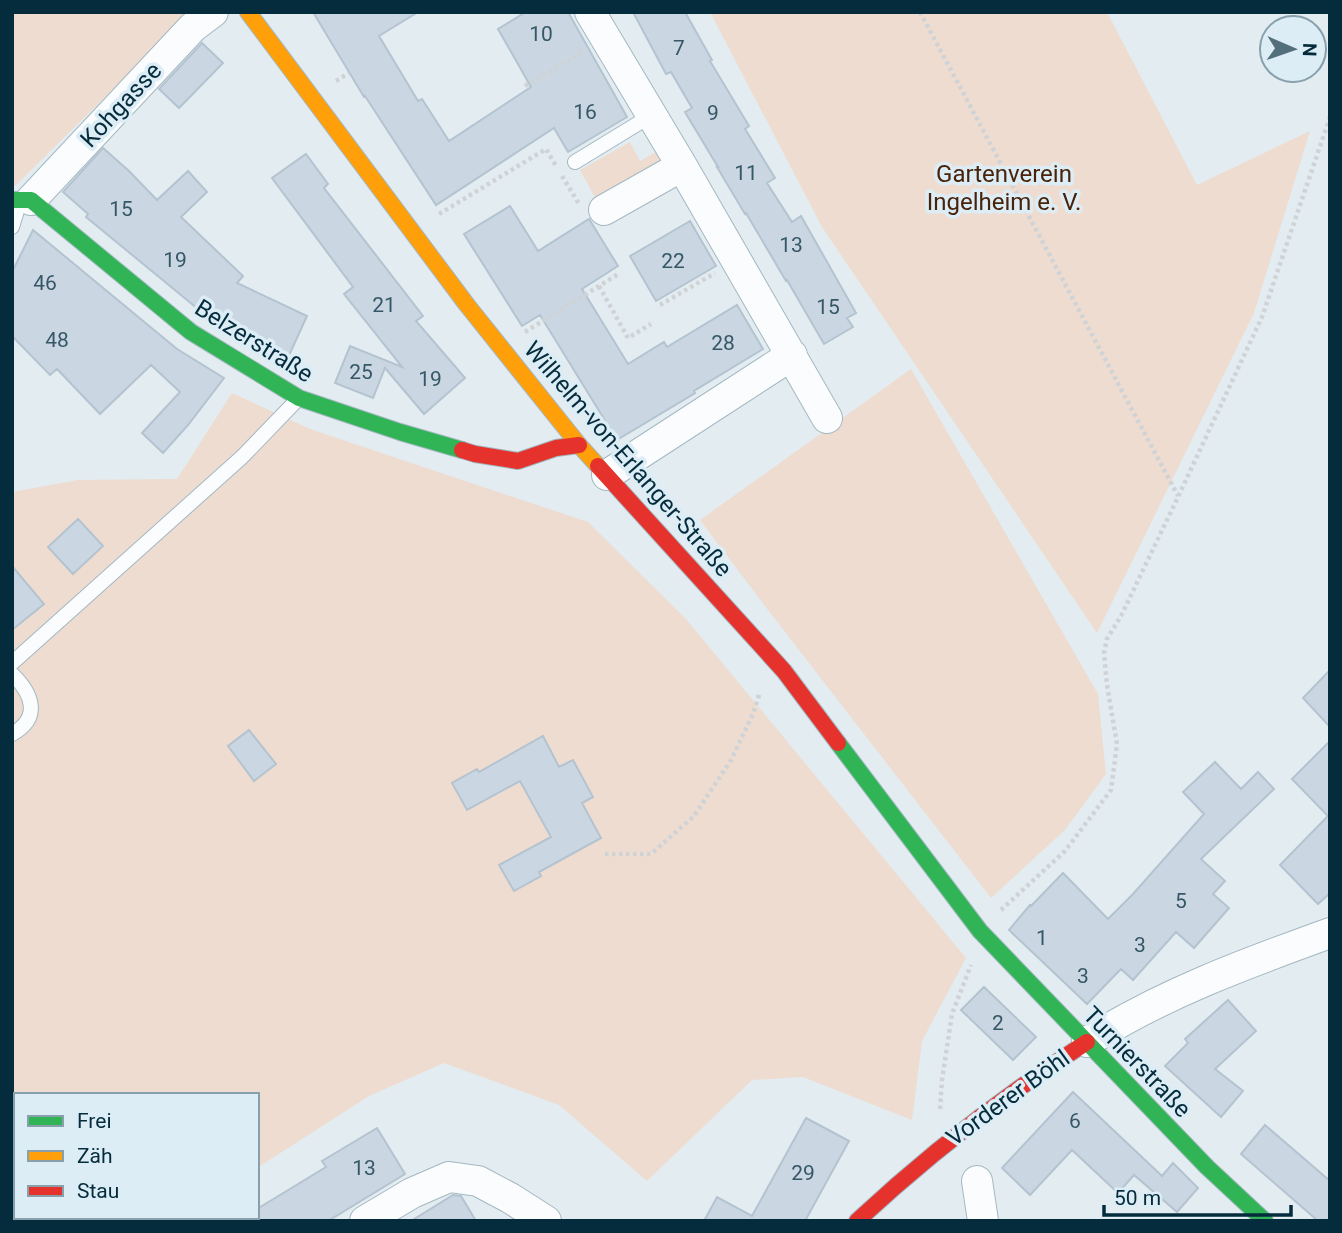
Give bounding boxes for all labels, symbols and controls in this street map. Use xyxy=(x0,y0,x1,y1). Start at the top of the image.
north arrow xyxy=(1258,14,1328,84)
house number: 10 xyxy=(529,22,553,46)
house number: 7 xyxy=(673,36,685,60)
text: N xyxy=(1298,42,1321,57)
street label: Kohgasse xyxy=(75,57,167,153)
house number: 16 xyxy=(573,100,597,124)
house number: 9 xyxy=(707,101,719,125)
park label: Gartenverein Ingelheim e. V. xyxy=(927,160,1081,216)
house number: 11 xyxy=(734,161,758,185)
house number: 15 xyxy=(109,197,133,221)
house number: 13 xyxy=(779,233,803,257)
house number: 19 xyxy=(163,248,187,272)
house number: 22 xyxy=(661,249,685,273)
house number: 46 xyxy=(33,271,57,295)
house number: 21 xyxy=(372,293,396,317)
street label: Belzerstraße xyxy=(190,294,318,388)
house number: 15 xyxy=(816,295,840,319)
house number: 48 xyxy=(45,328,69,352)
house number: 28 xyxy=(711,331,735,355)
street label: Wilhelm-von-Erlanger-Straße xyxy=(518,336,738,582)
house number: 25 xyxy=(349,360,373,384)
house number: 19 xyxy=(418,367,442,391)
house number: 5 xyxy=(1175,889,1187,913)
house number: 1 xyxy=(1036,926,1048,950)
house number: 3 xyxy=(1134,933,1146,957)
house number: 3 xyxy=(1077,964,1089,988)
street label: Turnierstraße xyxy=(1077,1001,1197,1123)
house number: 2 xyxy=(992,1011,1004,1035)
street label: Vorderer Böhl xyxy=(941,1044,1075,1152)
legend xyxy=(14,1093,259,1219)
text: Frei xyxy=(77,1109,112,1133)
house number: 6 xyxy=(1069,1109,1081,1133)
text: Zäh xyxy=(77,1144,113,1168)
house number: 13 xyxy=(352,1156,376,1180)
house number: 29 xyxy=(791,1161,815,1185)
scale bar xyxy=(1104,1174,1291,1218)
text: Stau xyxy=(77,1179,119,1203)
text: 50 m xyxy=(1114,1186,1161,1210)

